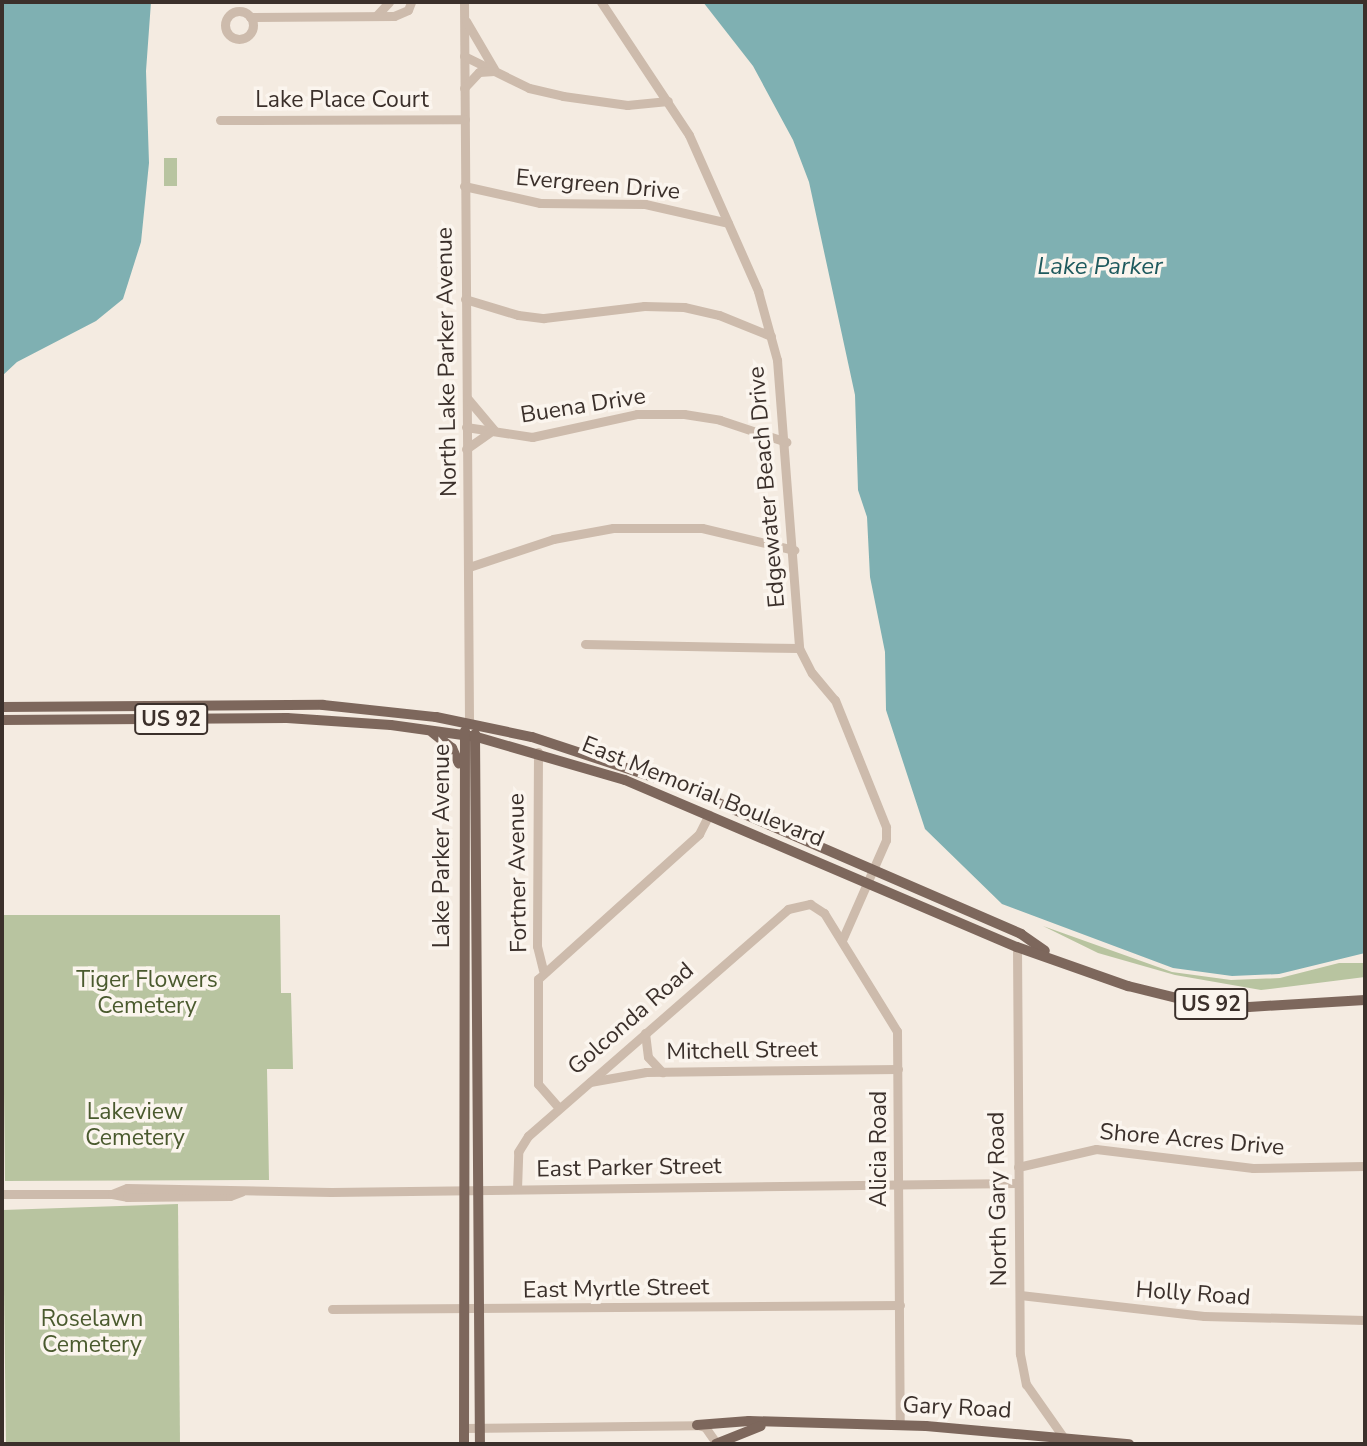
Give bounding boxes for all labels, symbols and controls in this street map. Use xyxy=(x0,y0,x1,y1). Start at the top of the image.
street label: Lake Place Court xyxy=(255,86,429,114)
street label: Evergreen Drive xyxy=(515,164,681,206)
street label: North Lake Parker Avenue xyxy=(431,227,463,497)
water label: Lake Parker xyxy=(1037,253,1163,281)
street label: Edgewater Beach Drive xyxy=(743,365,791,609)
street label: Buena Drive xyxy=(518,382,648,430)
road number: US 92 xyxy=(132,702,210,736)
street label: East Memorial Boulevard xyxy=(578,731,828,853)
street label: Lake Parker Avenue xyxy=(428,744,456,948)
street label: Fortner Avenue xyxy=(503,793,533,953)
street label: Golconda Road xyxy=(563,957,699,1081)
park label: Tiger Flowers Cemetery xyxy=(76,966,218,1020)
road number: US 92 xyxy=(1172,986,1250,1021)
street label: Mitchell Street xyxy=(666,1036,818,1066)
street label: Alicia Road xyxy=(865,1091,893,1207)
park label: Lakeview Cemetery xyxy=(85,1098,185,1152)
street label: North Gary Road xyxy=(983,1111,1013,1287)
street label: Shore Acres Drive xyxy=(1098,1118,1286,1162)
street label: East Parker Street xyxy=(536,1153,722,1183)
street label: East Myrtle Street xyxy=(523,1274,709,1304)
street label: Holly Road xyxy=(1135,1276,1251,1312)
park label: Roselawn Cemetery xyxy=(41,1305,143,1359)
street label: Gary Road xyxy=(902,1391,1012,1425)

